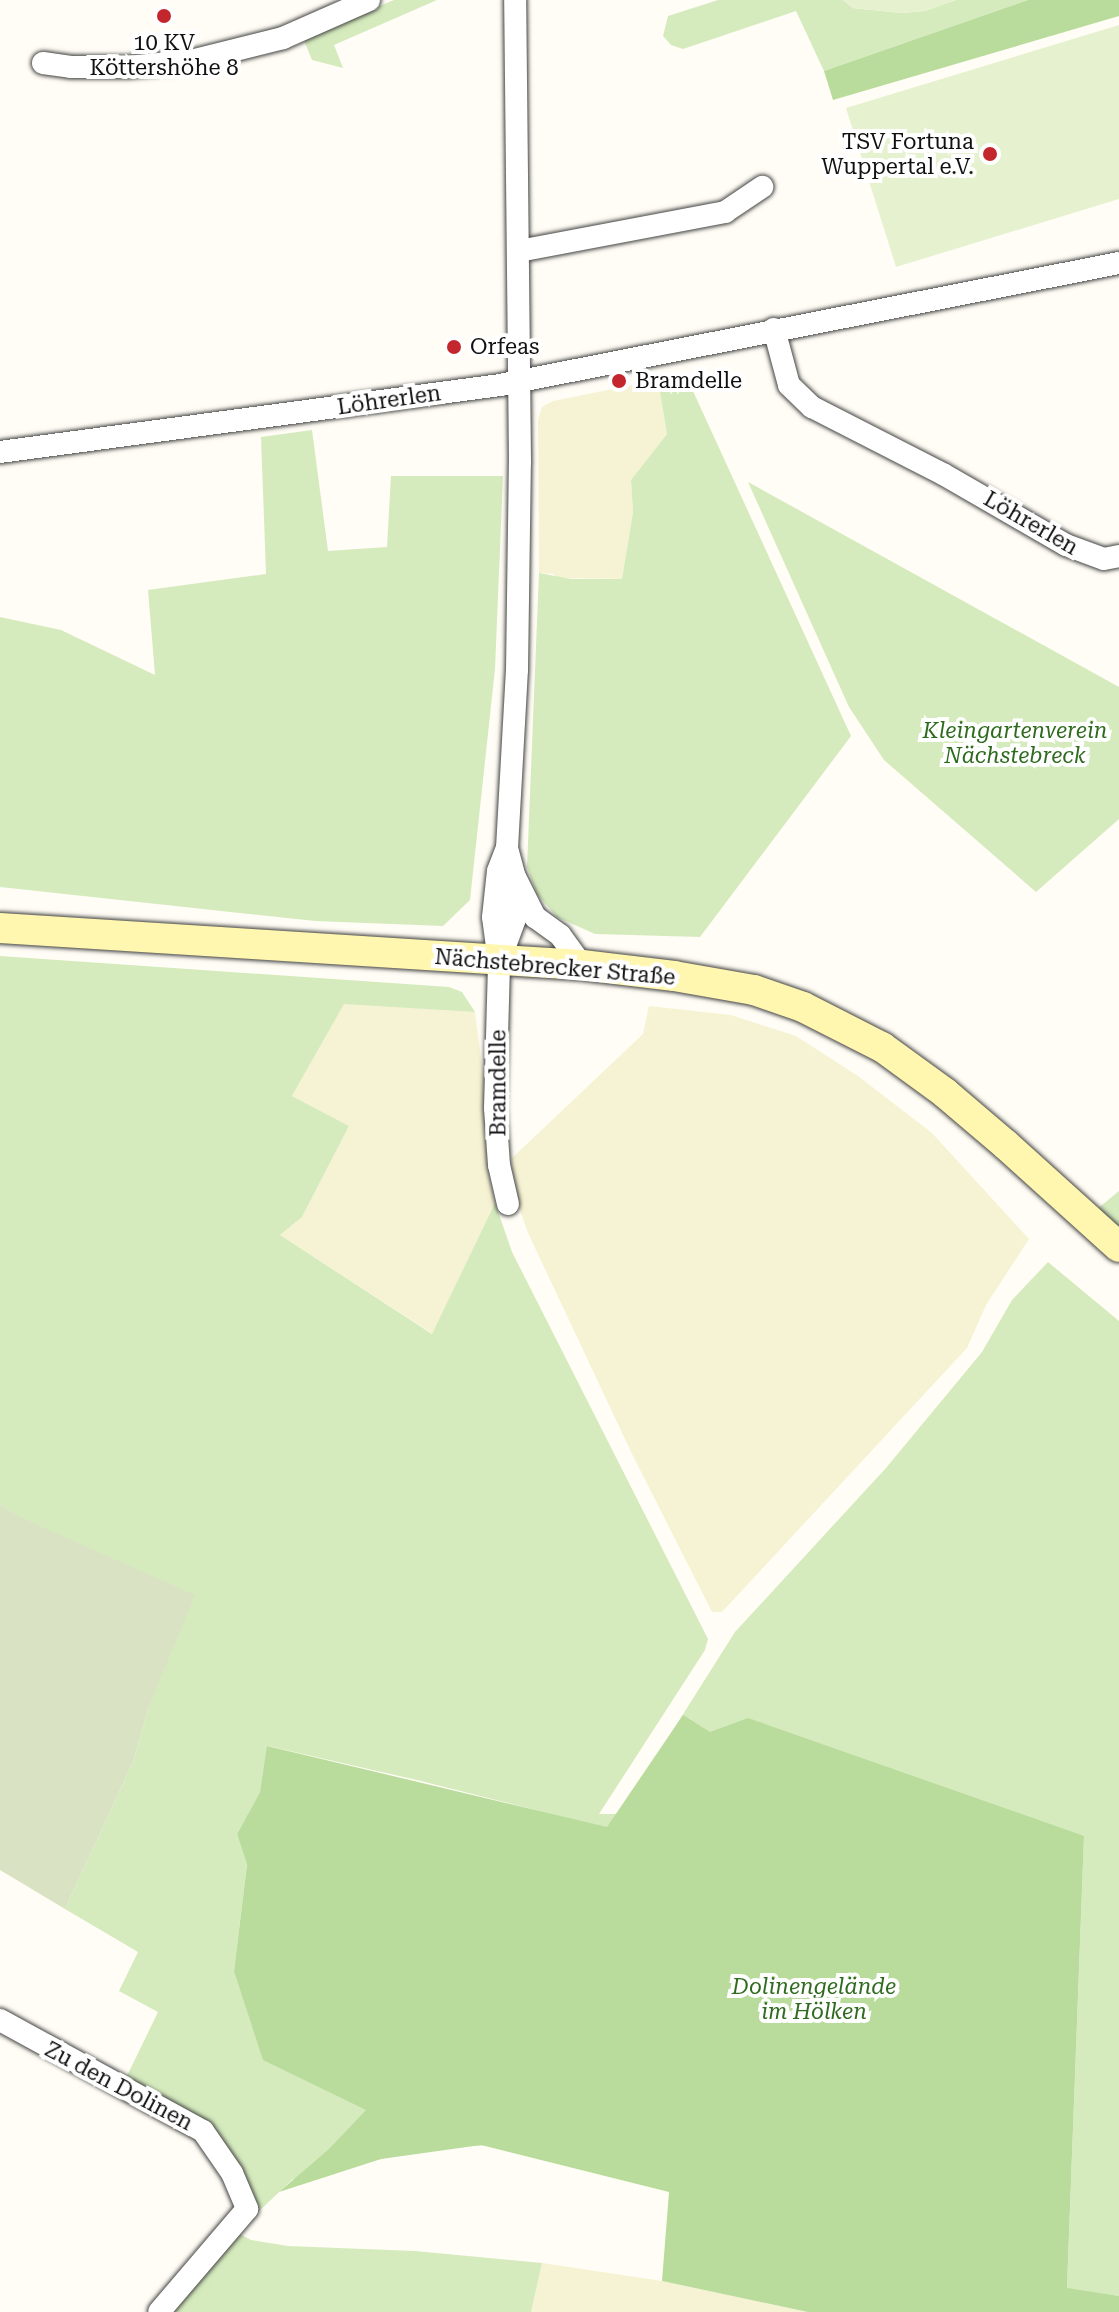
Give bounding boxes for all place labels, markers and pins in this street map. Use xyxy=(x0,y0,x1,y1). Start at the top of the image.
marker: 10 KV Köttershöhe 8 xyxy=(155,7,173,25)
place label: 10 KV Köttershöhe 8 xyxy=(90,29,238,80)
place label: TSV Fortuna Wuppertal e.V. xyxy=(821,128,974,180)
marker: TSV Fortuna Wuppertal e.V. xyxy=(981,145,999,163)
place label: Orfeas xyxy=(470,334,539,360)
marker: Orfeas xyxy=(445,338,463,356)
place label: Bramdelle xyxy=(635,368,742,394)
marker: Bramdelle xyxy=(610,372,628,390)

